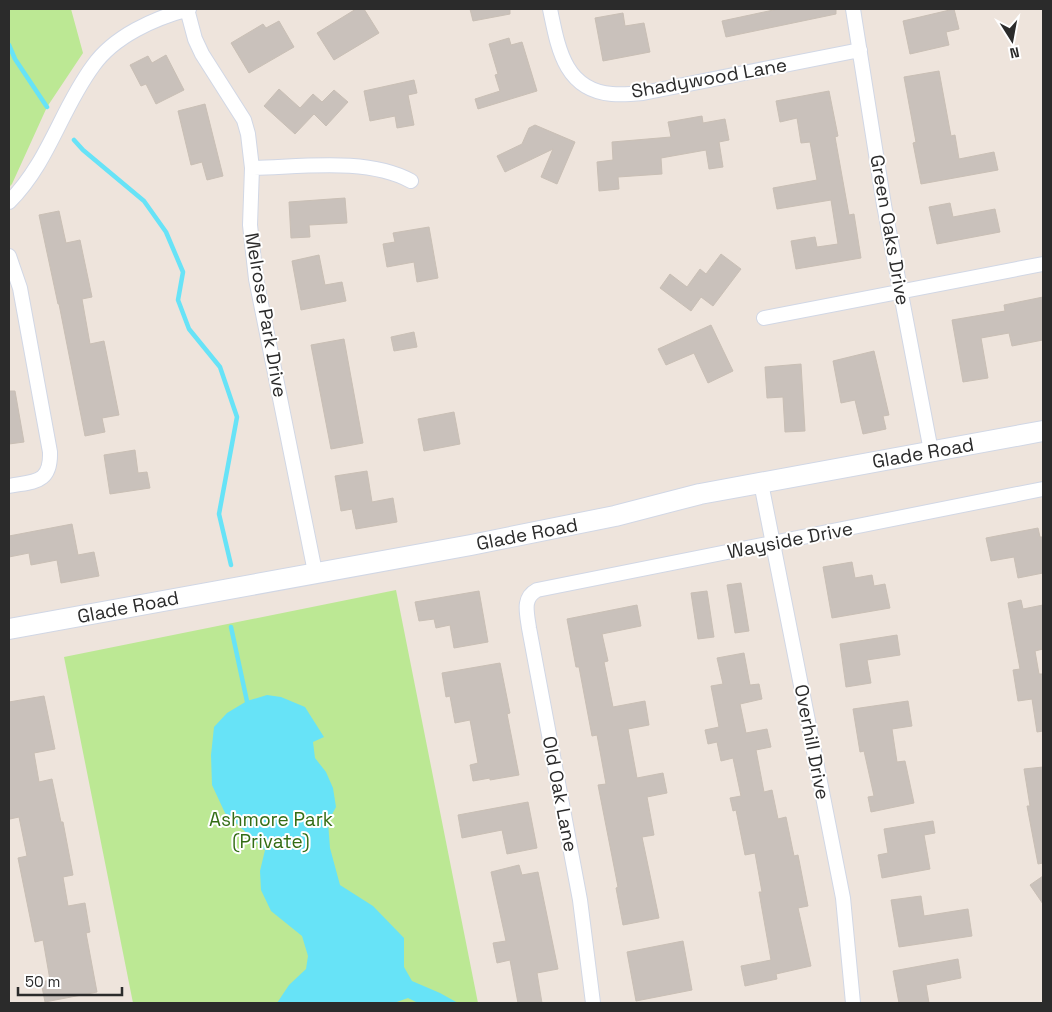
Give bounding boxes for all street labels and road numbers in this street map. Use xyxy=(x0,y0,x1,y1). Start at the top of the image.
street label: Shadywood Lane xyxy=(629,52,789,104)
street label: Green Oaks Drive xyxy=(864,153,916,307)
street label: Melrose Park Drive xyxy=(239,231,293,399)
street label: Glade Road xyxy=(870,432,976,474)
street label: Glade Road xyxy=(474,512,580,556)
street label: Wayside Drive xyxy=(725,516,855,564)
street label: Glade Road xyxy=(75,585,181,629)
street label: Overhill Drive xyxy=(789,682,835,802)
street label: Old Oak Lane xyxy=(537,734,583,854)

